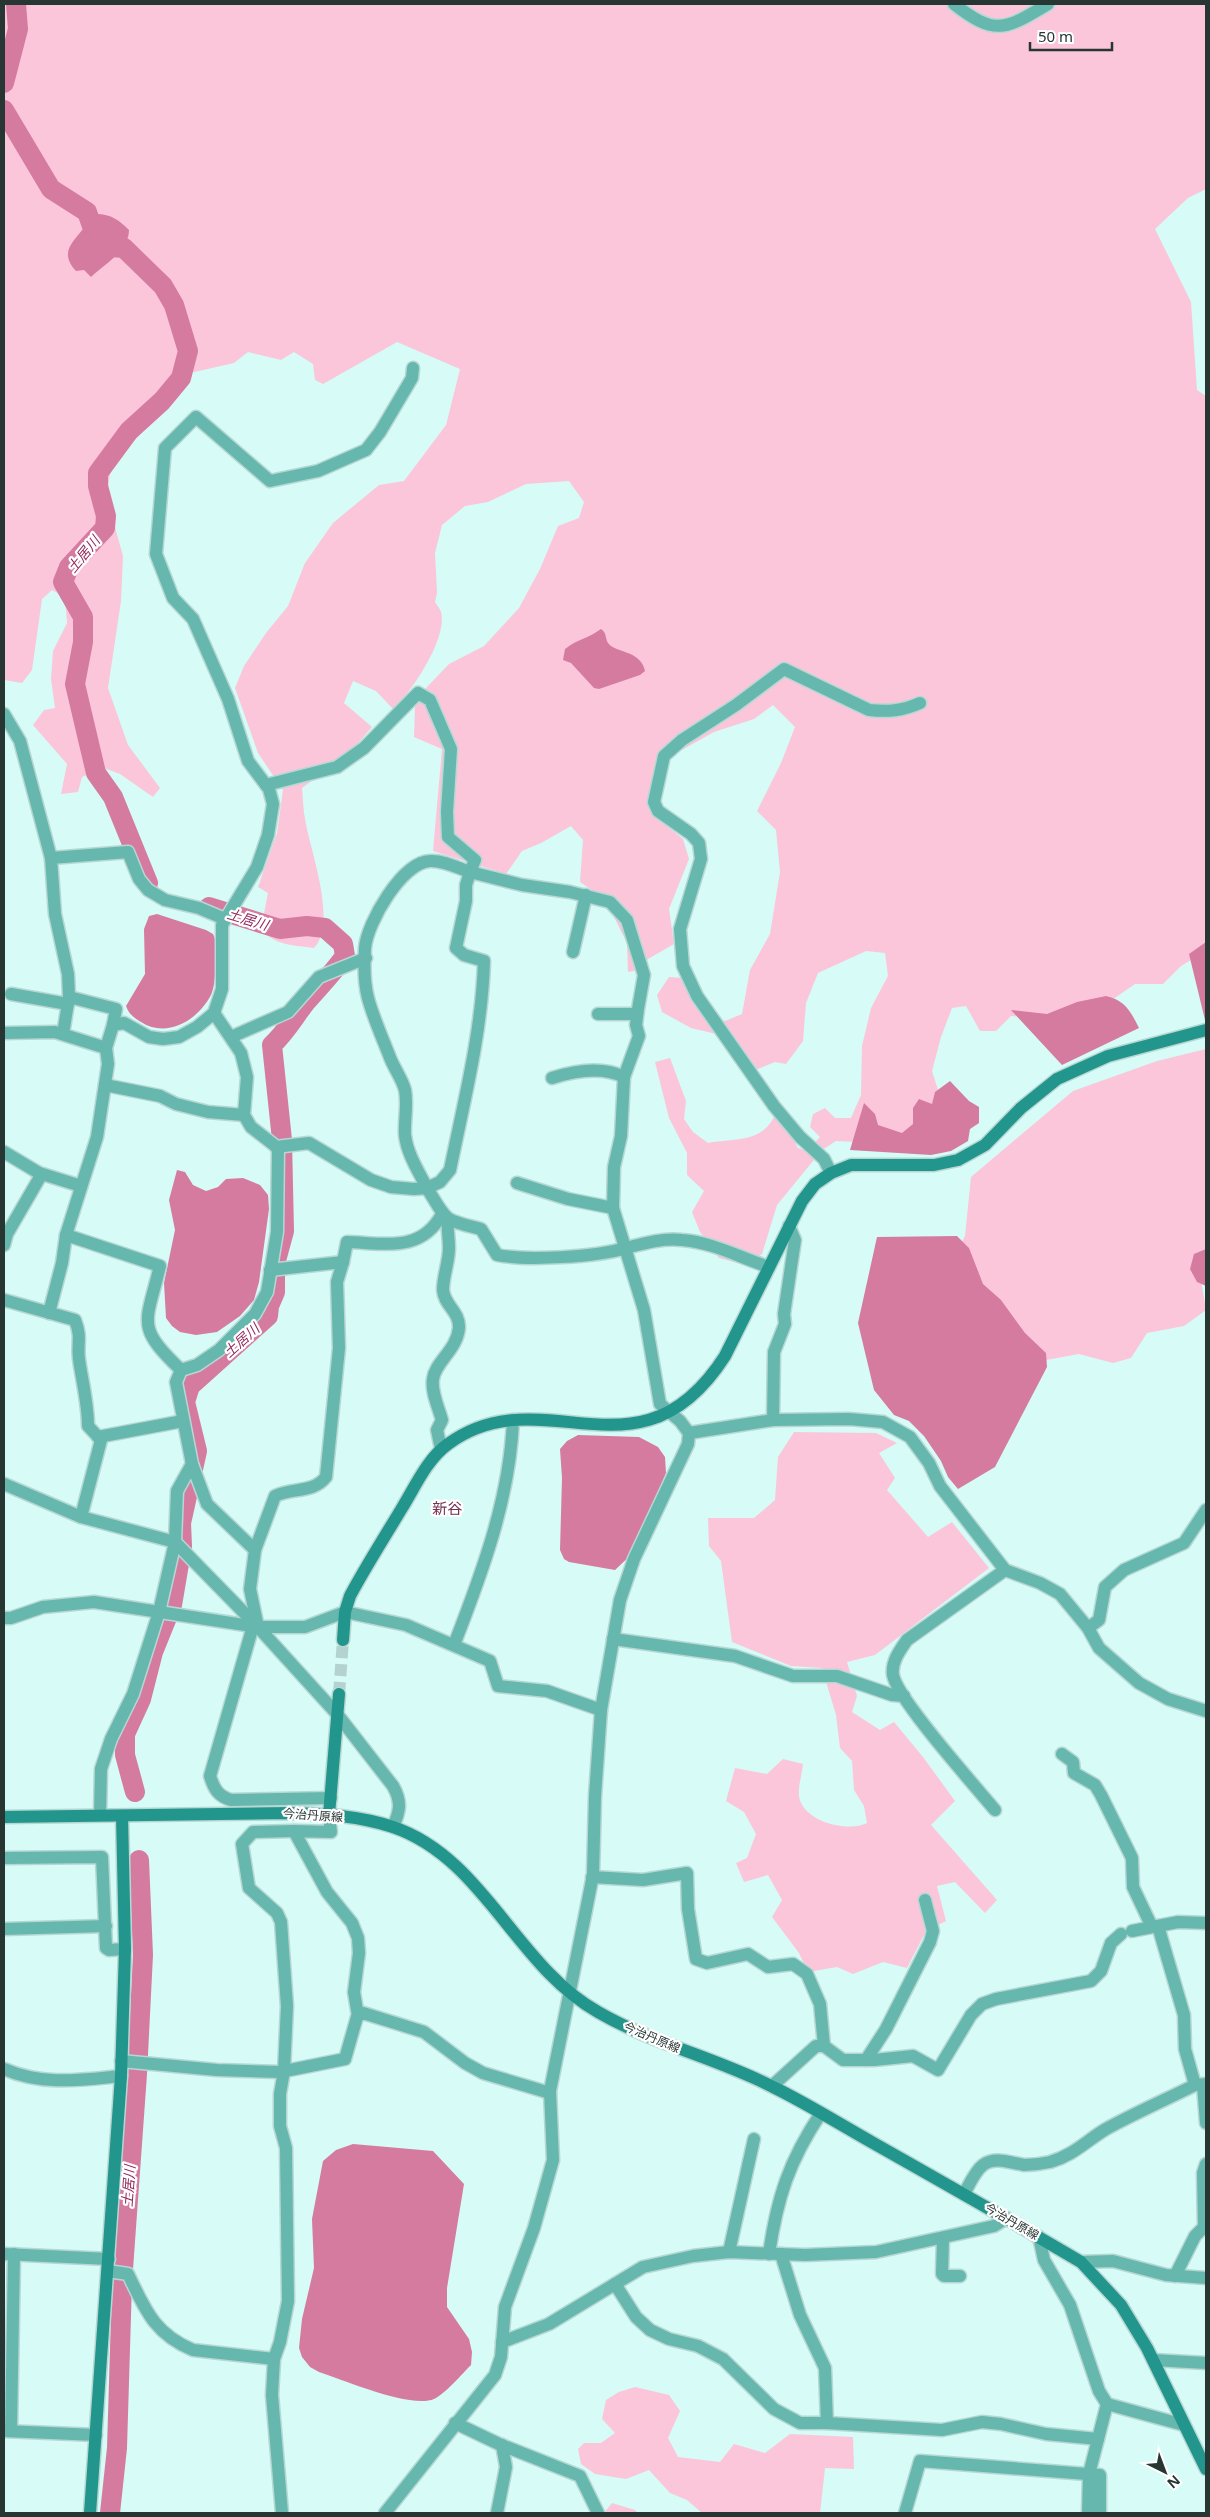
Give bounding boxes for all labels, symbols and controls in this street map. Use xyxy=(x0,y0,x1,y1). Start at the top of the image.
scale bar xyxy=(1030,20,1112,52)
text: 50 m xyxy=(1038,26,1073,46)
water label: 土居川 xyxy=(62,530,105,576)
water label: 土居川 xyxy=(225,904,273,935)
water label: 土居川 xyxy=(219,1318,264,1361)
district label: 新谷 xyxy=(432,1498,462,1518)
street label: 今治丹原線 xyxy=(282,1804,344,1826)
street label: 今治丹原線 xyxy=(621,2017,683,2057)
water label: 土居川 xyxy=(117,2162,139,2208)
street label: 今治丹原線 xyxy=(982,2199,1042,2243)
north arrow xyxy=(1140,2447,1190,2497)
text: N xyxy=(1163,2471,1185,2493)

